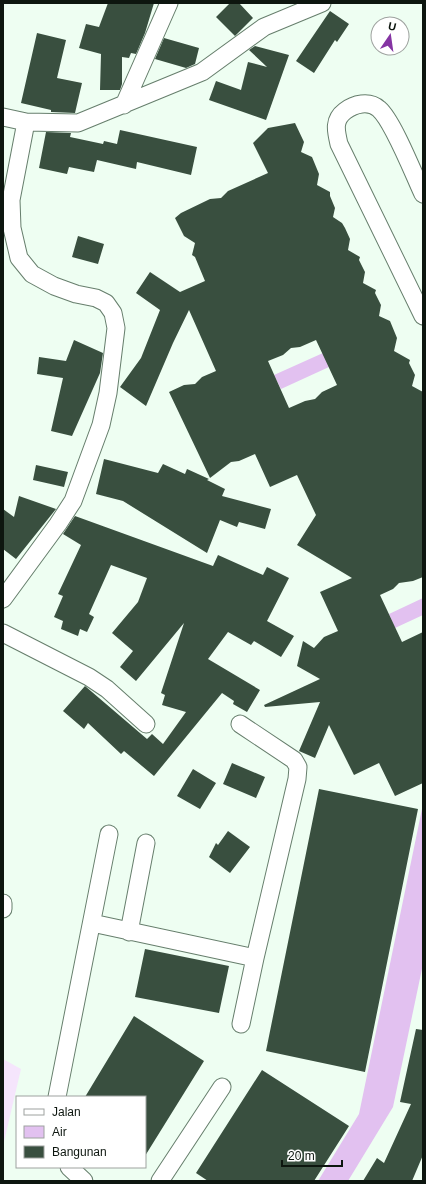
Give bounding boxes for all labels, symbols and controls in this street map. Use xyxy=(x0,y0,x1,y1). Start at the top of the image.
north arrow xyxy=(370,16,410,56)
text: U xyxy=(387,20,398,33)
legend xyxy=(16,1096,146,1168)
text: Jalan xyxy=(52,1105,81,1119)
text: Air xyxy=(52,1125,67,1139)
scale bar xyxy=(282,1142,342,1168)
text: Bangunan xyxy=(52,1145,107,1159)
text: 20 m xyxy=(288,1149,315,1163)

